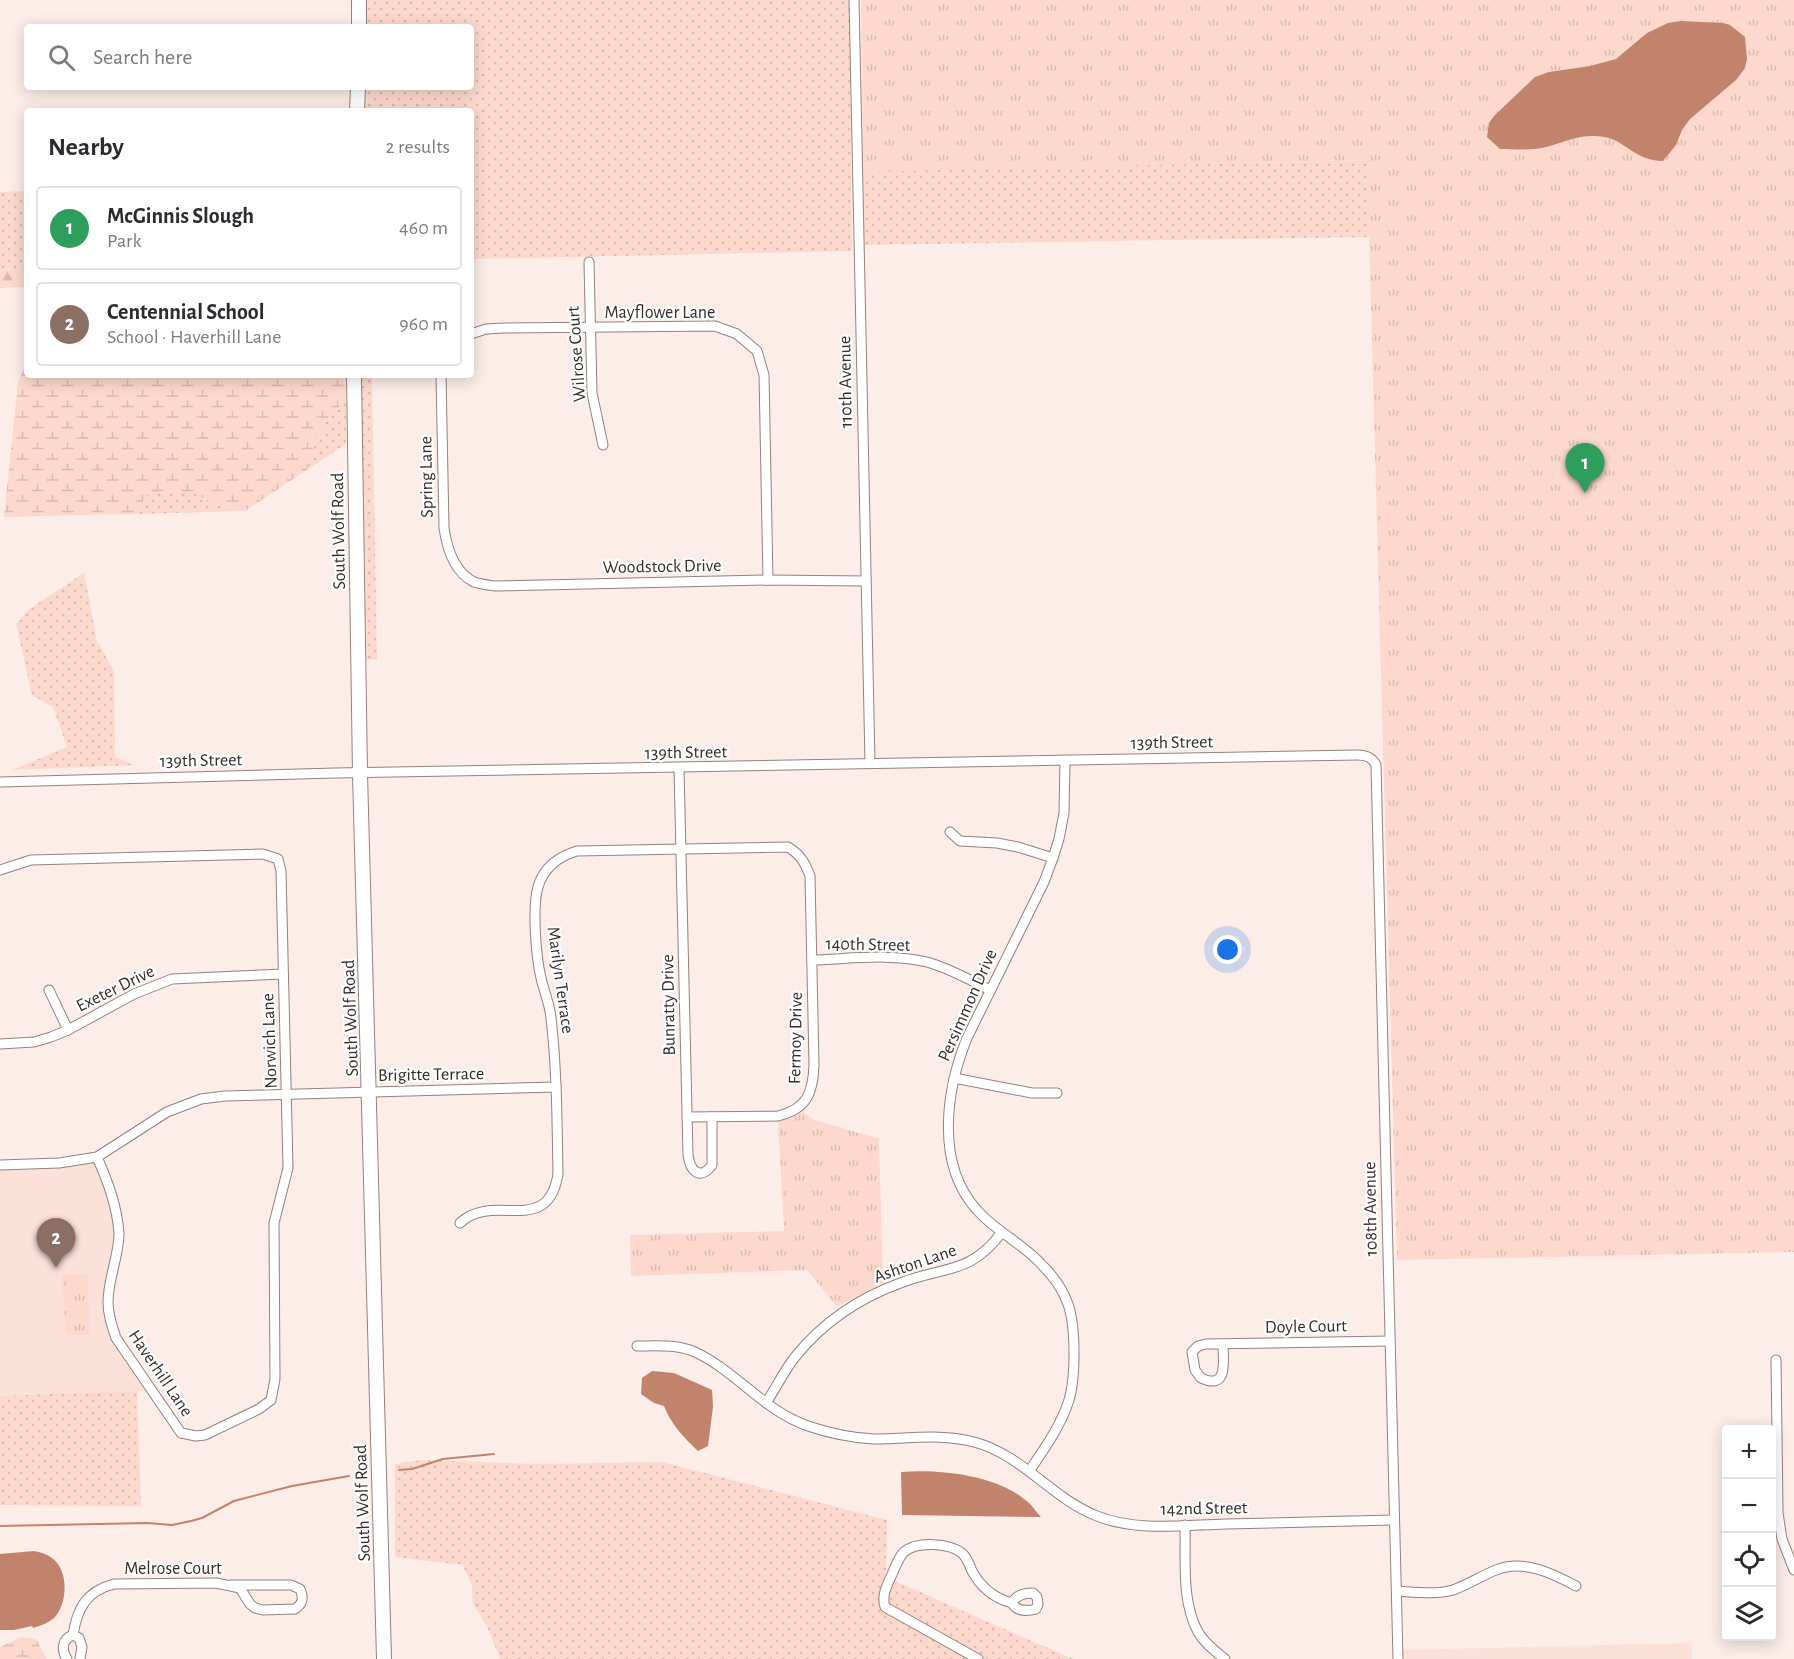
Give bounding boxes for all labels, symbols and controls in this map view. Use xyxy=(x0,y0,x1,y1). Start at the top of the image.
search box xyxy=(24,24,474,90)
icon: search xyxy=(45,41,78,74)
text: Search here xyxy=(93,46,192,68)
text: Nearby xyxy=(48,134,124,160)
text: 2 results xyxy=(386,137,450,157)
text: McGinnis Slough xyxy=(107,205,254,227)
text: 1 xyxy=(66,218,73,238)
text: 460 m xyxy=(399,218,448,238)
text: Park xyxy=(107,231,142,251)
text: Centennial School xyxy=(107,301,265,323)
street label: Mayflower Lane xyxy=(605,304,715,322)
street label: Wilrose Court xyxy=(565,305,589,402)
text: 2 xyxy=(65,314,74,334)
text: 960 m xyxy=(399,314,448,334)
text: School · Haverhill Lane xyxy=(107,327,281,347)
street label: 110th Avenue xyxy=(836,336,856,428)
street label: Spring Lane xyxy=(417,436,437,518)
pin: 1 xyxy=(1566,444,1604,493)
street label: South Wolf Road xyxy=(329,472,349,590)
street label: Woodstock Drive xyxy=(602,557,722,577)
street label: 139th Street xyxy=(1131,733,1214,753)
street label: 139th Street xyxy=(645,743,728,763)
street label: 139th Street xyxy=(160,751,243,771)
street label: Marilyn Terrace xyxy=(544,926,576,1035)
street label: 140th Street xyxy=(825,935,911,955)
your location xyxy=(1213,935,1242,964)
street label: Persimmon Drive xyxy=(935,947,1001,1064)
street label: Bunratty Drive xyxy=(659,954,679,1056)
street label: South Wolf Road xyxy=(340,959,362,1077)
street label: Exeter Drive xyxy=(74,962,157,1016)
street label: Fermoy Drive xyxy=(786,992,806,1084)
street label: Norwich Lane xyxy=(259,993,281,1089)
street label: Brigitte Terrace xyxy=(378,1065,484,1085)
street label: 108th Avenue xyxy=(1361,1161,1381,1257)
pin: 2 xyxy=(36,1218,76,1268)
street label: Ashton Lane xyxy=(872,1241,959,1286)
street label: Doyle Court xyxy=(1265,1317,1347,1337)
street label: Haverhill Lane xyxy=(125,1327,196,1420)
map controls xyxy=(1722,1425,1776,1641)
button: + xyxy=(1722,1425,1776,1479)
street label: South Wolf Road xyxy=(352,1444,374,1562)
button: − xyxy=(1722,1479,1776,1533)
street label: 142nd Street xyxy=(1160,1499,1248,1519)
button: locate xyxy=(1722,1533,1776,1587)
street label: Melrose Court xyxy=(124,1560,222,1578)
button: layers xyxy=(1722,1587,1776,1641)

